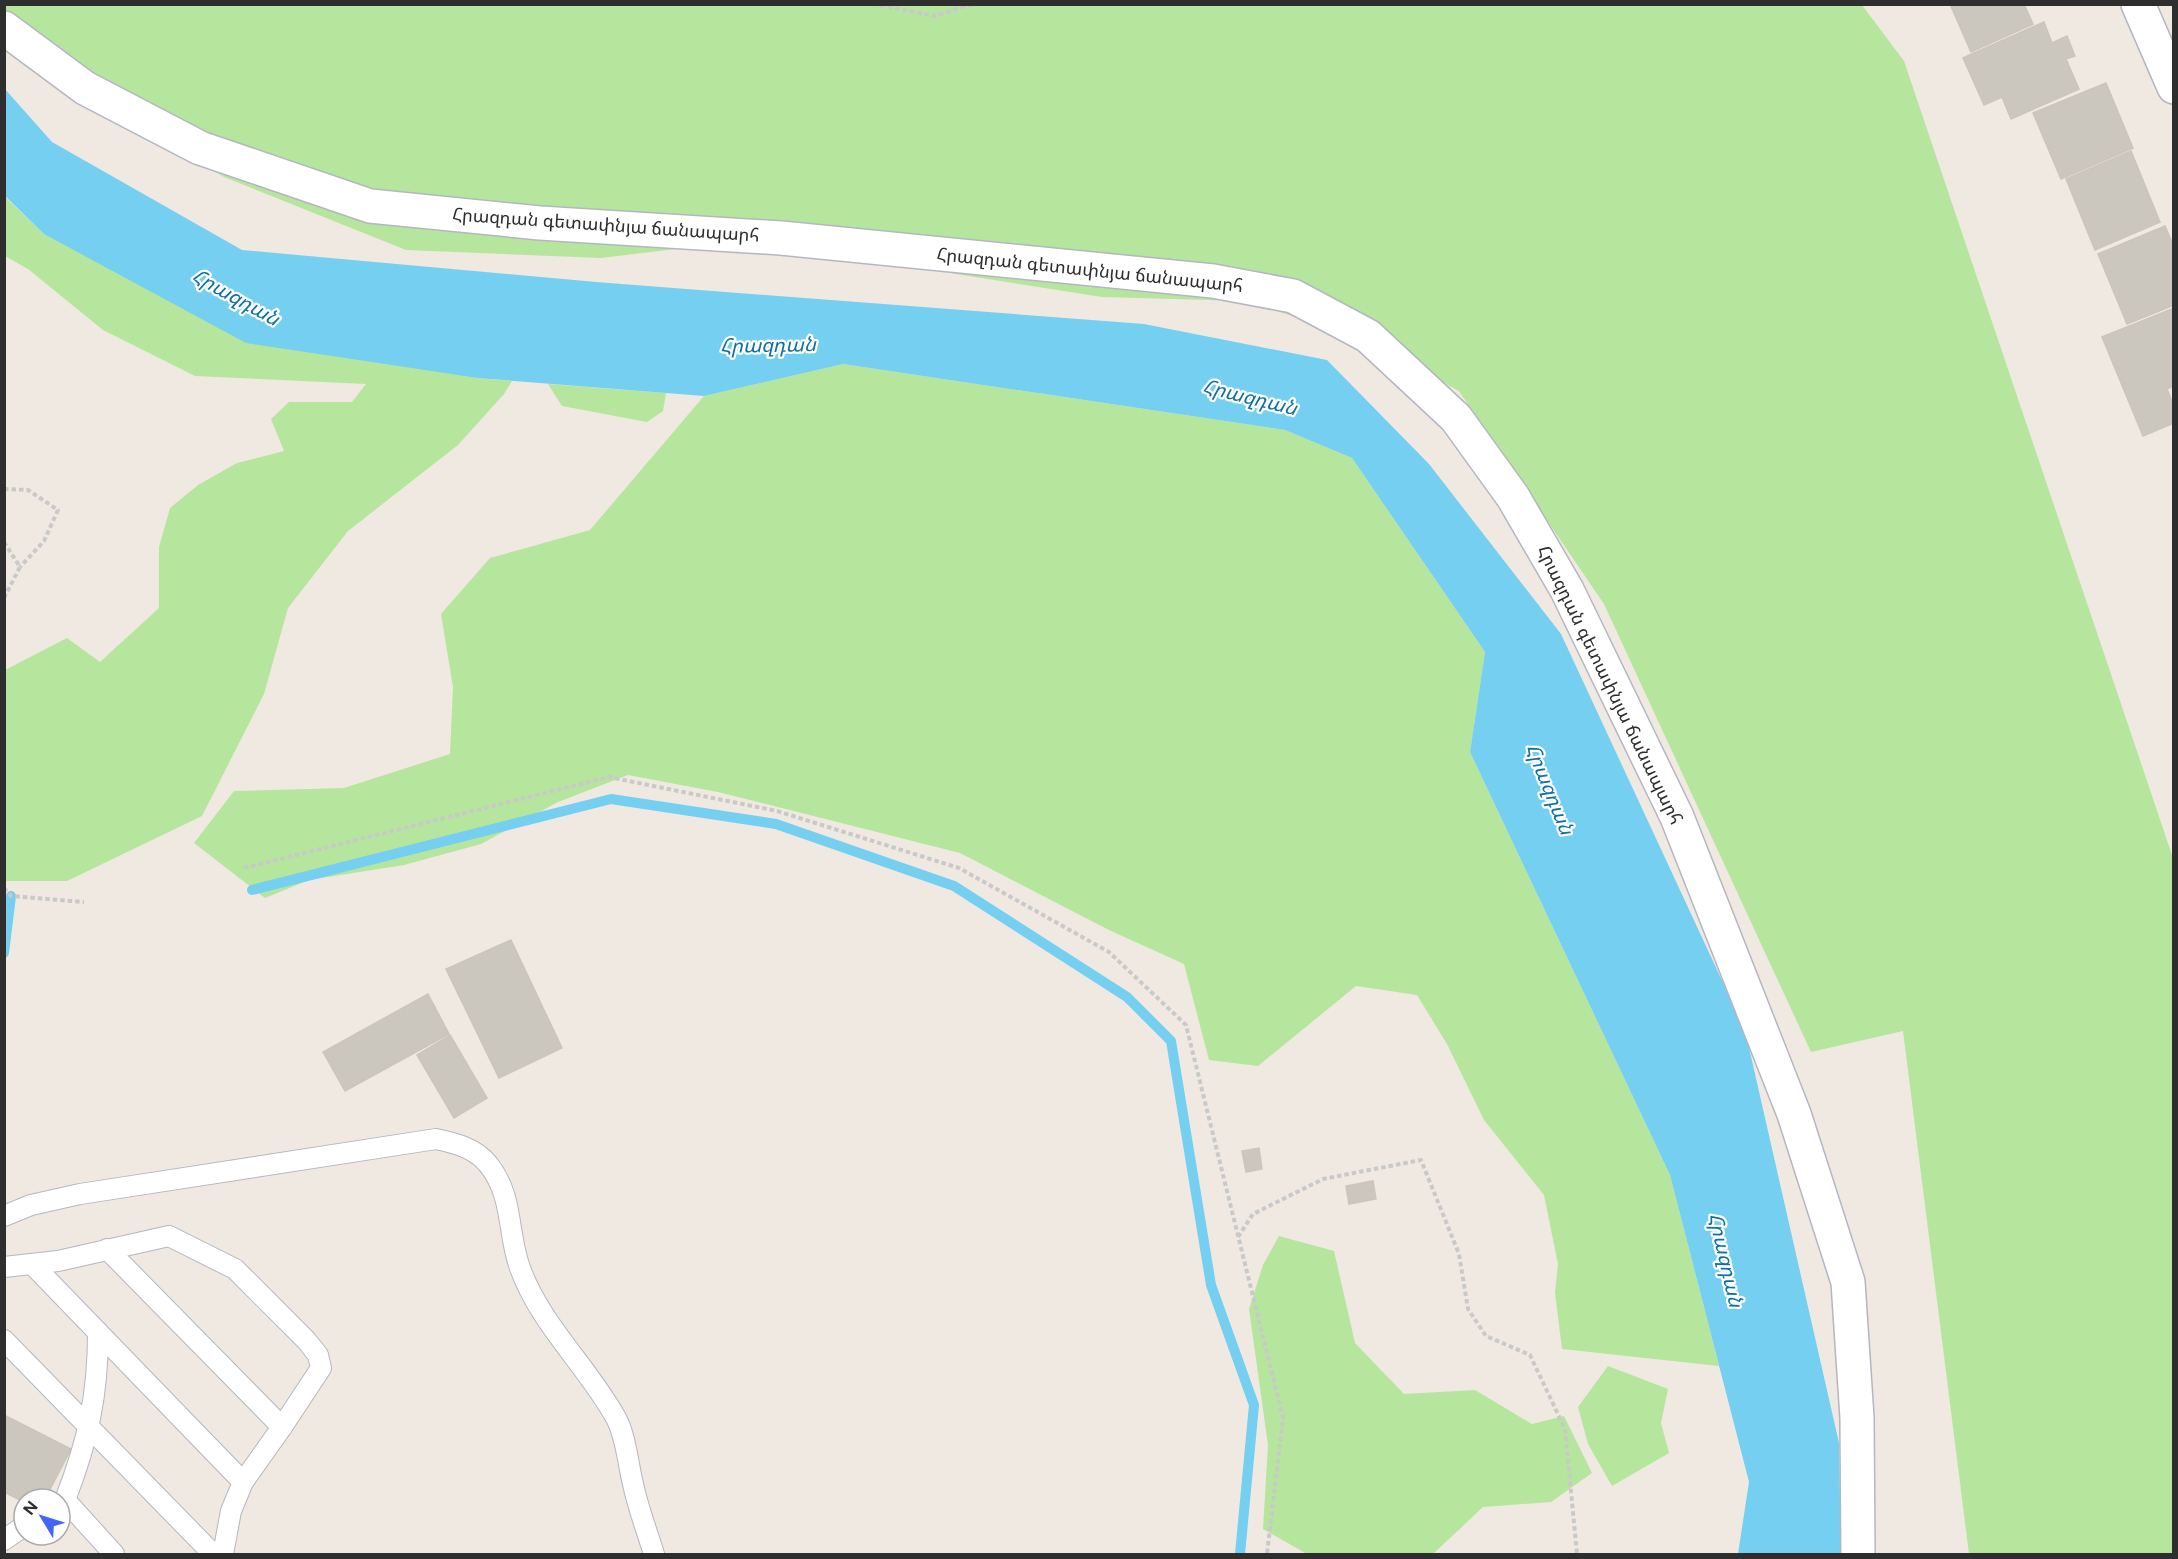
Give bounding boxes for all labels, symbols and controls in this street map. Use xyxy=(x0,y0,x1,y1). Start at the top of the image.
street label: Հրազդան գետափնյա ճանապարհ xyxy=(452,203,760,247)
street label: Հրազդան գետափնյա ճանապարհ xyxy=(936,243,1244,297)
water label: Հրազդան xyxy=(188,263,285,331)
water label: Հրազդան xyxy=(720,332,817,358)
water label: Հրազդան xyxy=(1201,374,1300,420)
street label: Հրազդան գետափնյա ճանապարհ xyxy=(1533,542,1687,828)
water label: Հրազդան xyxy=(1521,740,1579,838)
water label: Հրազդան xyxy=(1704,1211,1749,1310)
north arrow xyxy=(12,1487,72,1547)
text: N xyxy=(19,1497,42,1519)

